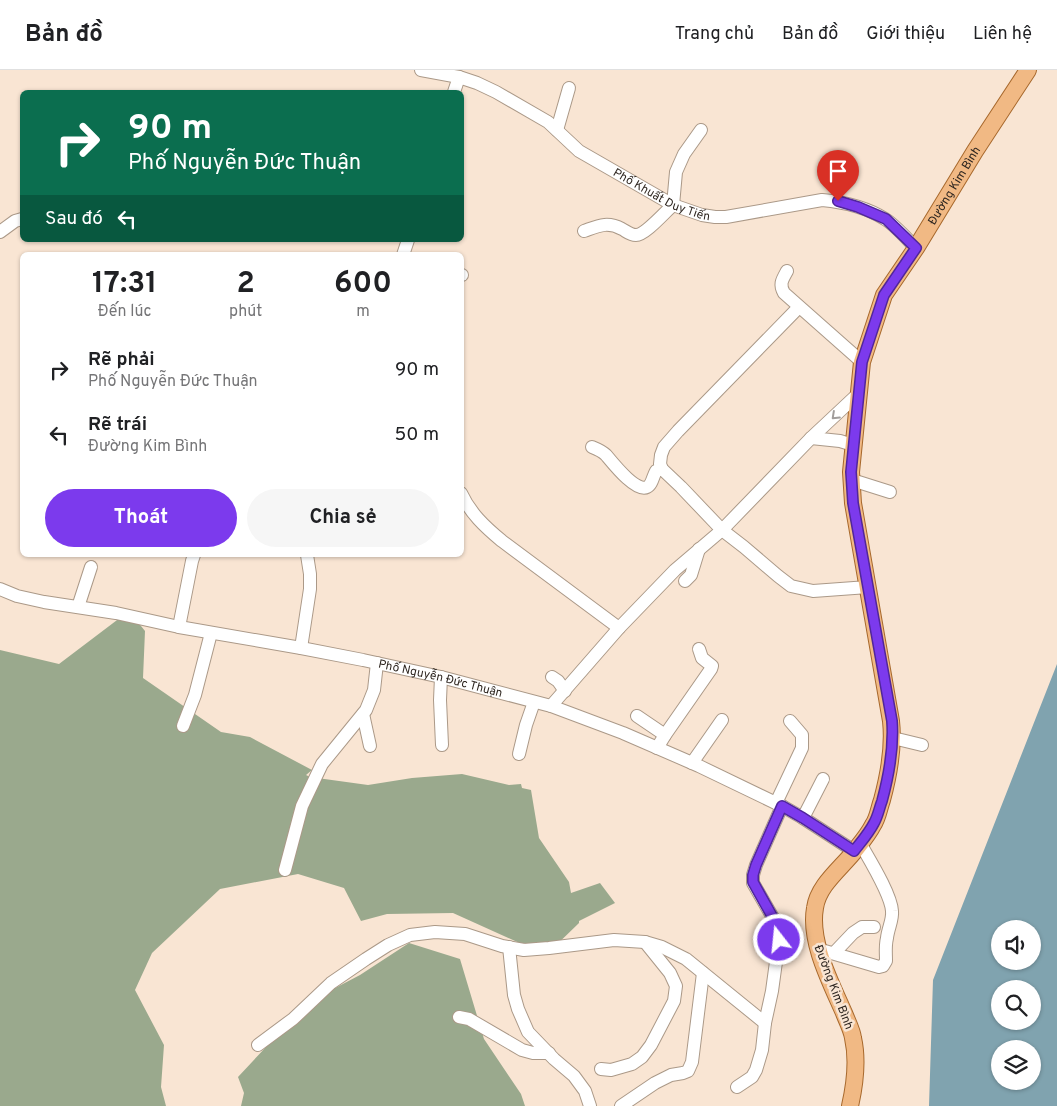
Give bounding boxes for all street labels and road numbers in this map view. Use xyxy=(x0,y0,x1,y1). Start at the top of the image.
street label: Đường Kim Bình xyxy=(925,144,985,228)
street label: Phố Khuất Duy Tiến xyxy=(610,165,711,225)
street label: Phố Nguyễn Đức Thuận xyxy=(377,657,504,702)
street label: Đường Kim Bình xyxy=(810,943,857,1032)

